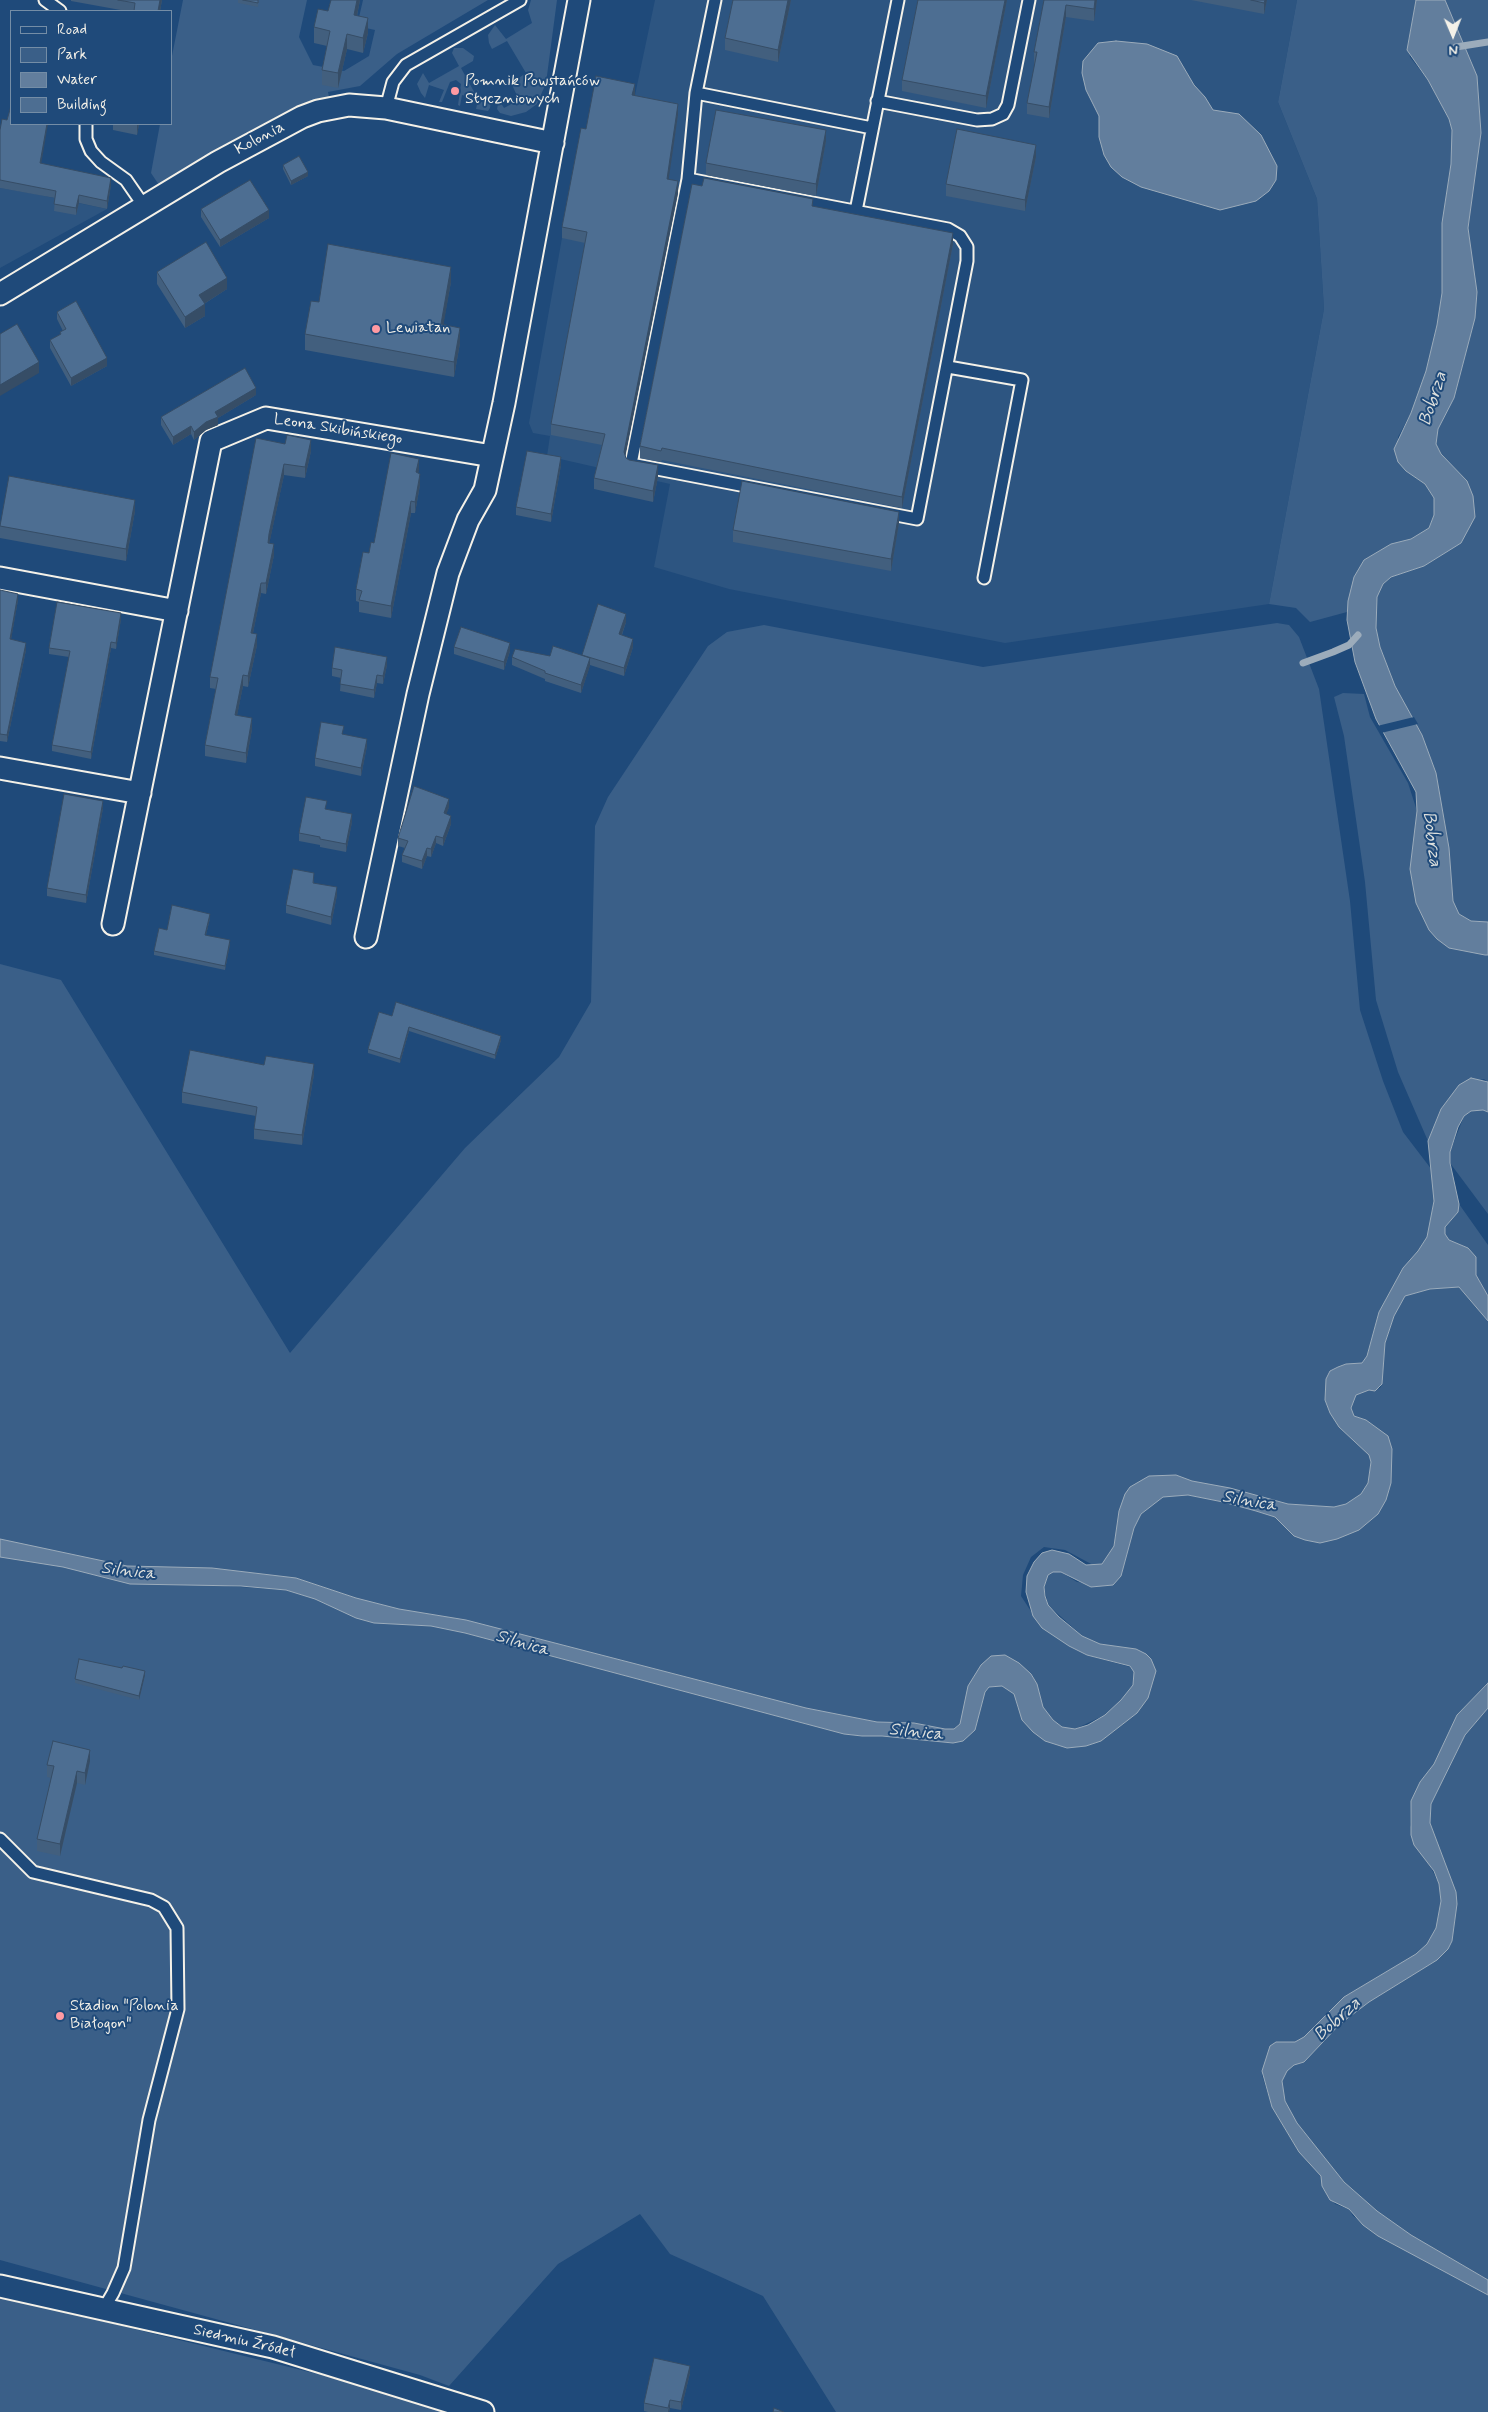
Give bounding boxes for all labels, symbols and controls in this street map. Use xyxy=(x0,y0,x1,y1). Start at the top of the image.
legend xyxy=(10,10,172,125)
north arrow xyxy=(1428,10,1478,60)
text: Road xyxy=(57,20,87,40)
text: N xyxy=(1448,41,1458,59)
text: Park xyxy=(57,45,87,65)
text: Water xyxy=(57,70,97,90)
place label: Pomnik Powstańców Styczniowych xyxy=(465,72,600,110)
marker: Pomnik Powstańców Styczniowych xyxy=(449,85,461,97)
text: Building xyxy=(57,95,107,115)
street label: Kolonia xyxy=(232,118,288,160)
place label: Lewiatan xyxy=(386,319,450,339)
marker: Lewiatan xyxy=(370,323,382,335)
water label: Bobrza xyxy=(1415,369,1453,429)
street label: Leona Skibińskiego xyxy=(272,410,404,450)
water label: Bobrza xyxy=(1417,810,1445,868)
water label: Silnica xyxy=(1220,1487,1278,1517)
water label: Silnica xyxy=(100,1558,156,1586)
water label: Silnica xyxy=(493,1626,551,1662)
water label: Silnica xyxy=(888,1719,944,1747)
water label: Bobrza xyxy=(1310,1993,1366,2047)
place label: Stadion "Polonia Białogon" xyxy=(70,1997,179,2035)
marker: Stadion "Polonia Białogon" xyxy=(54,2010,66,2022)
street label: Siedmiu Źródeł xyxy=(191,2321,297,2363)

